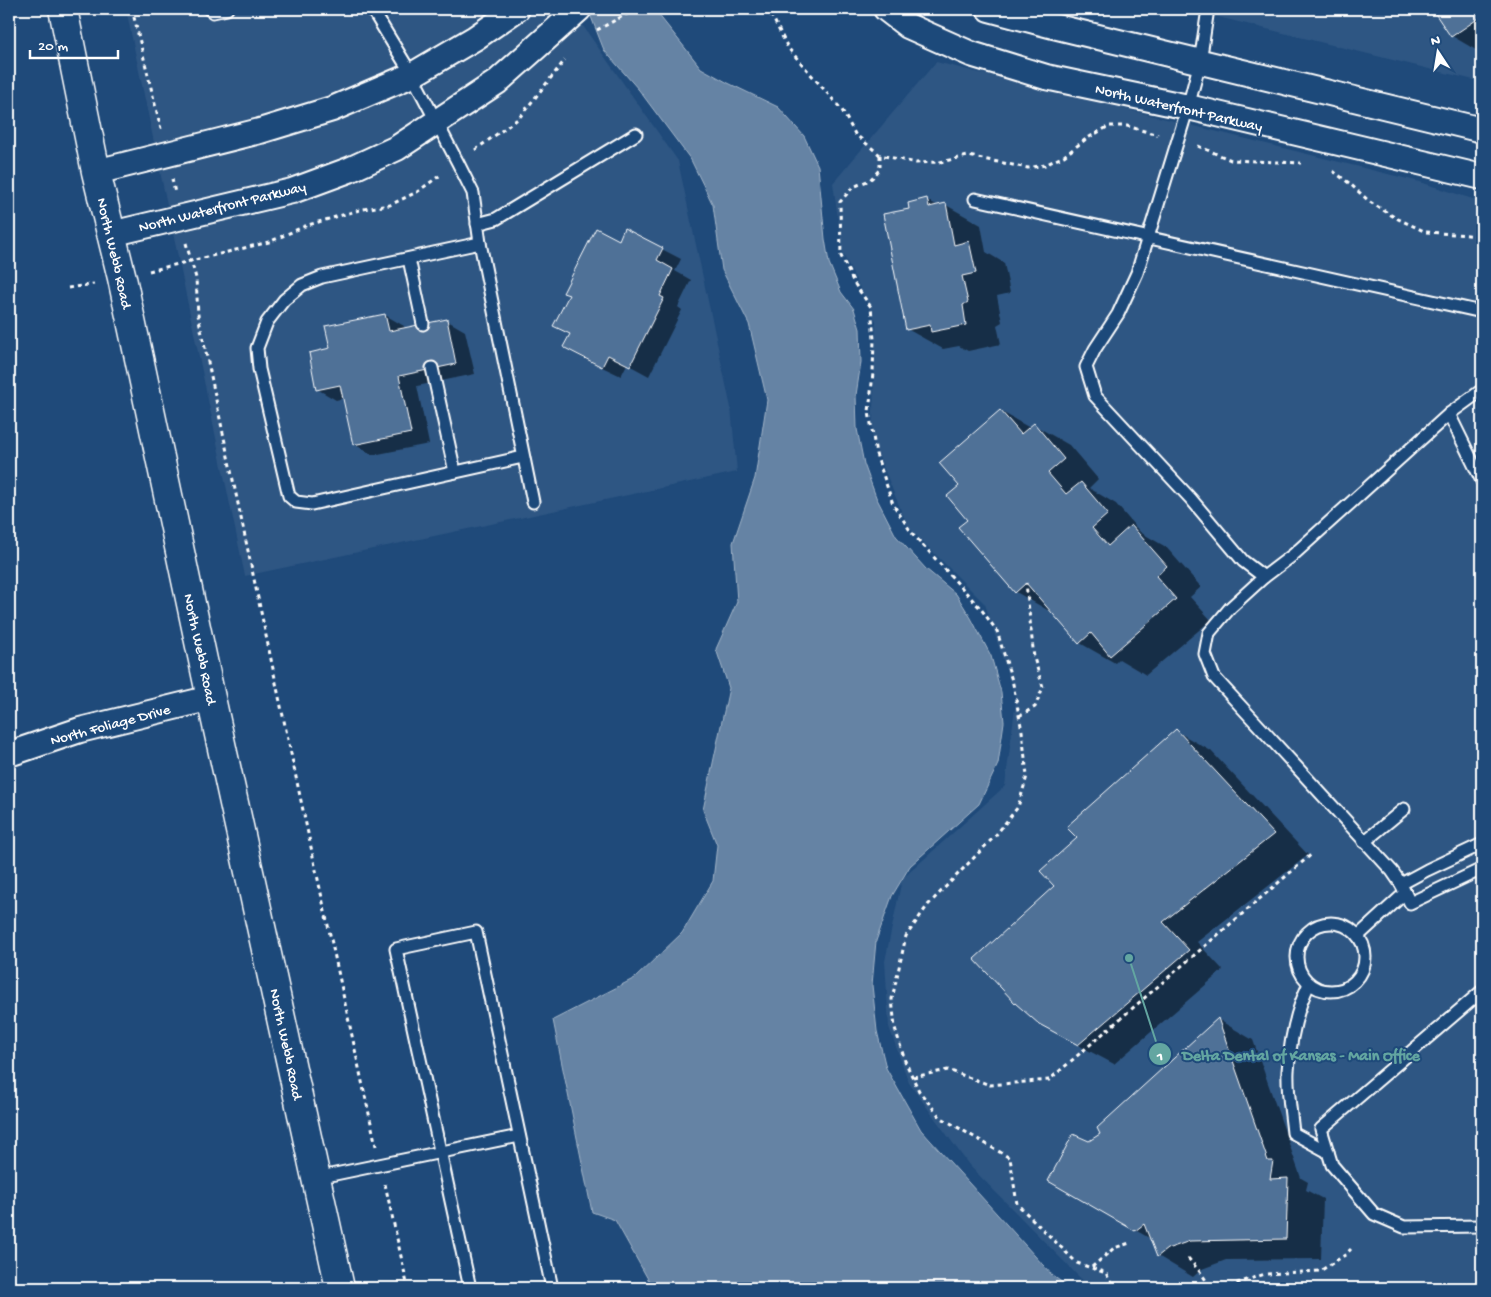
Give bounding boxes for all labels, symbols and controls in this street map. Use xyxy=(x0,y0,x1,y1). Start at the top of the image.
scale bar xyxy=(30,28,118,60)
north arrow xyxy=(1414,28,1464,78)
text: N xyxy=(1430,32,1442,51)
text: 20 m xyxy=(38,38,68,56)
street label: North Waterfront Parkway xyxy=(1093,81,1265,137)
street label: North Waterfront Parkway xyxy=(137,178,308,237)
street label: North Webb Road xyxy=(92,196,135,312)
street label: North Webb Road xyxy=(178,592,220,708)
street label: North Foliage Drive xyxy=(49,701,173,751)
street label: North Webb Road xyxy=(264,987,306,1103)
callout: Delta Dental of Kansas - Main Office xyxy=(1148,1039,1430,1070)
text: Delta Dental of Kansas - Main Office xyxy=(1180,1047,1420,1067)
text: 1 xyxy=(1156,1048,1163,1066)

